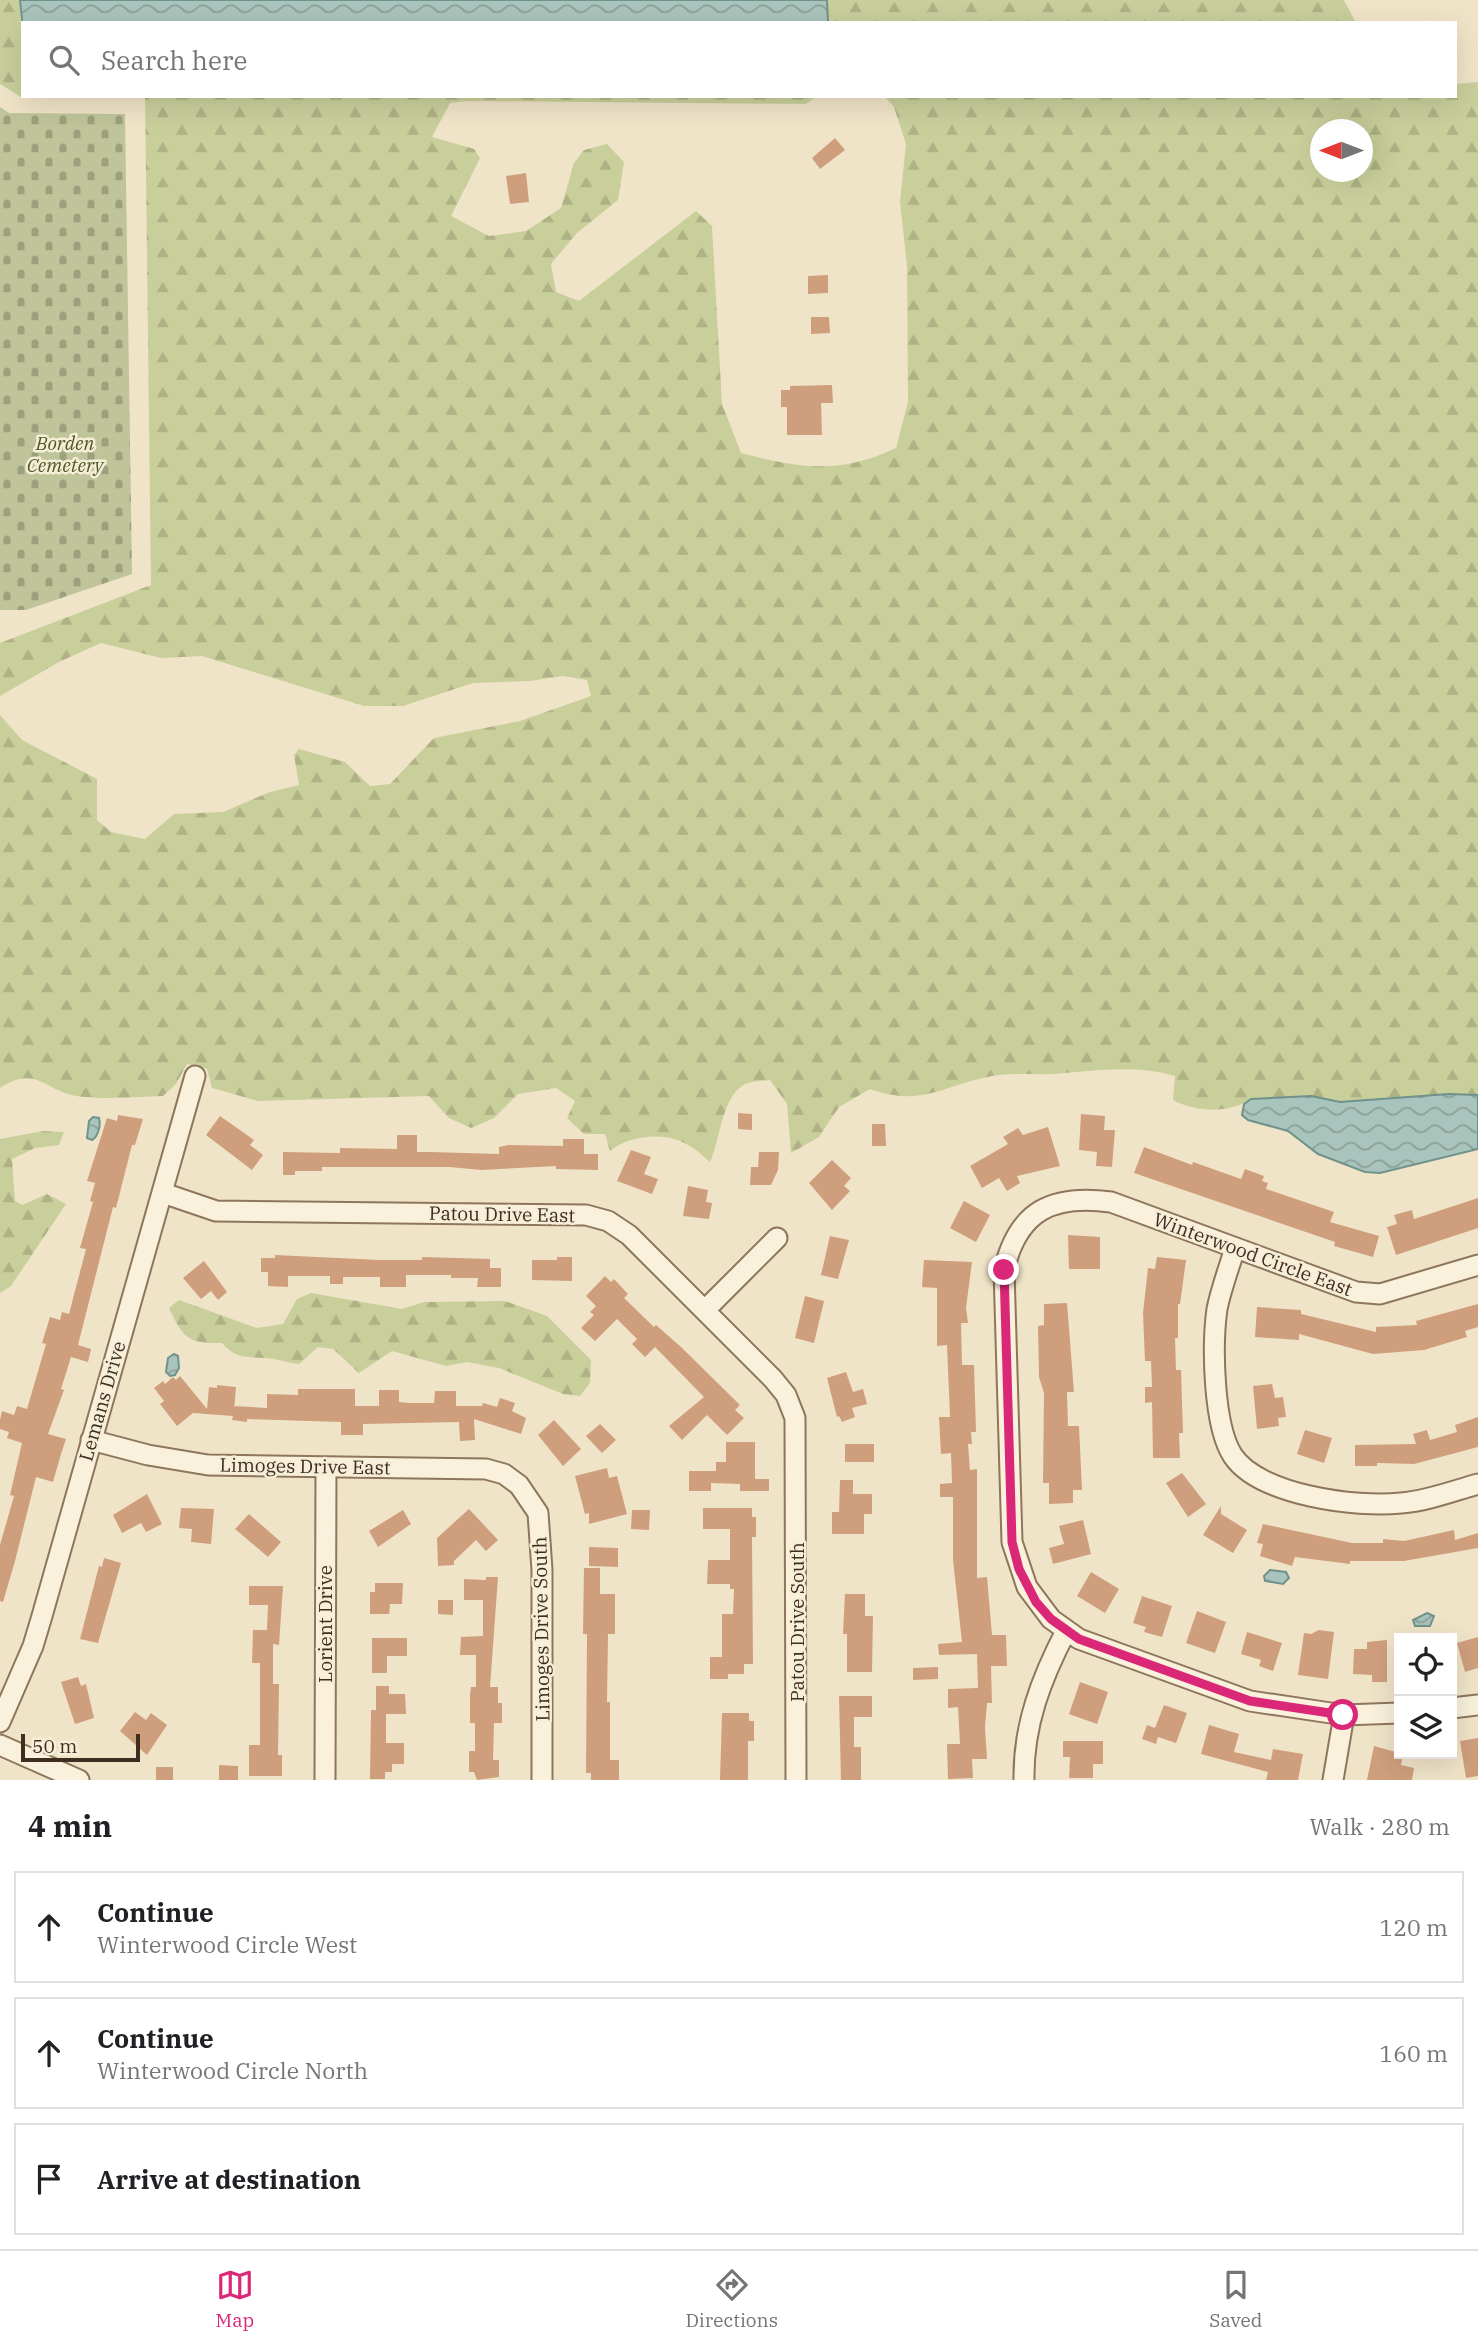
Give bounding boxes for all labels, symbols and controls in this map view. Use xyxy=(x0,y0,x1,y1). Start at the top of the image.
search box xyxy=(21,21,1457,98)
icon: search xyxy=(45,41,83,79)
text: Search here xyxy=(101,43,247,77)
north arrow xyxy=(1310,119,1373,182)
park label: Borden Cemetery xyxy=(27,431,105,477)
street label: Patou Drive East xyxy=(429,1201,576,1227)
street label: Winterwood Circle East xyxy=(1150,1207,1356,1301)
route end xyxy=(988,1254,1019,1285)
street label: Lemans Drive xyxy=(73,1338,131,1464)
street label: Limoges Drive East xyxy=(219,1453,391,1479)
street label: Limoges Drive South xyxy=(527,1536,555,1722)
street label: Patou Drive South xyxy=(785,1542,809,1702)
street label: Lorient Drive xyxy=(313,1565,337,1683)
map controls xyxy=(1394,1633,1457,1759)
button: locate xyxy=(1394,1633,1457,1696)
button: layers xyxy=(1394,1696,1457,1759)
route start xyxy=(1327,1699,1358,1730)
scale bar xyxy=(21,1731,140,1763)
text: 50 m xyxy=(32,1734,77,1758)
text: 4 min xyxy=(28,1806,112,1845)
text: Walk · 280 m xyxy=(1309,1811,1450,1841)
text: Continue xyxy=(97,1895,214,1929)
icon: ahead xyxy=(30,1908,68,1946)
text: 120 m xyxy=(1379,1912,1448,1942)
text: Winterwood Circle West xyxy=(97,1929,357,1959)
text: Continue xyxy=(97,2021,214,2055)
icon: ahead xyxy=(30,2034,68,2072)
text: 160 m xyxy=(1379,2038,1448,2068)
text: Winterwood Circle North xyxy=(97,2055,368,2085)
icon: arrive xyxy=(30,2160,68,2198)
text: Arrive at destination xyxy=(97,2162,361,2196)
tab: Map xyxy=(216,2266,254,2332)
tab: Directions xyxy=(685,2266,778,2332)
tab: Saved xyxy=(1209,2266,1262,2332)

